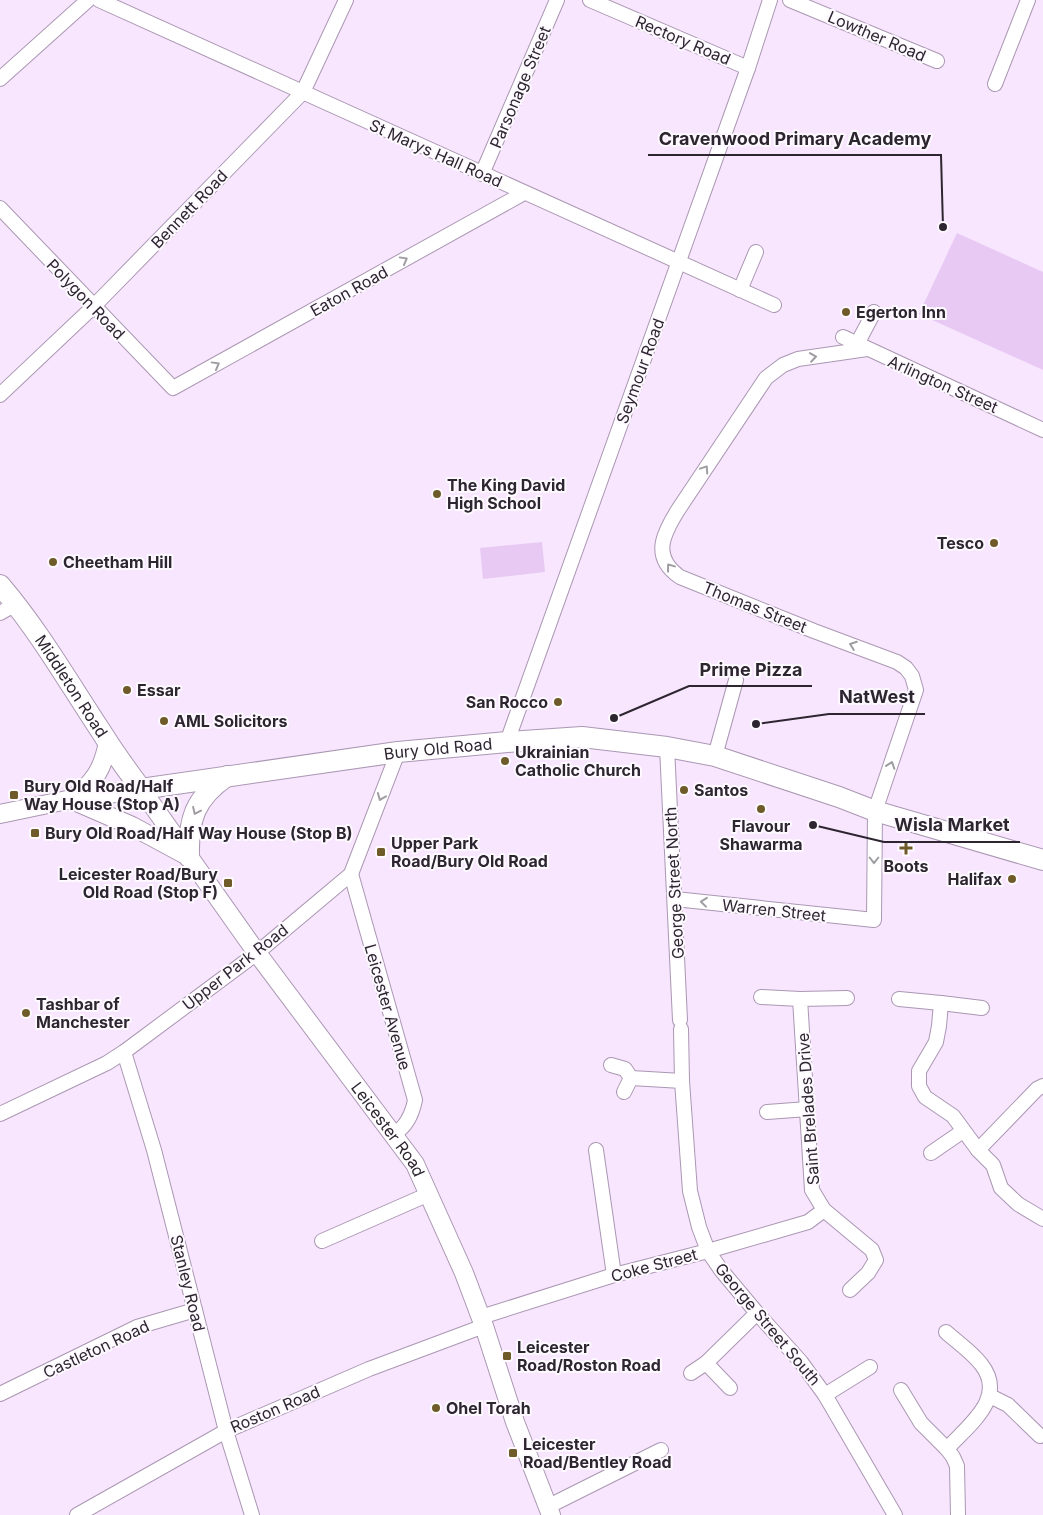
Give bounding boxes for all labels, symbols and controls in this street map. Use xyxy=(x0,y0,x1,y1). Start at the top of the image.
street label: Lowther Road xyxy=(825,6,929,66)
street label: Rectory Road xyxy=(632,11,734,69)
street label: Parsonage Street xyxy=(485,23,555,151)
street label: St Marys Hall Road xyxy=(366,115,506,191)
callout: Cravenwood Primary Academy xyxy=(648,122,941,155)
text: Cravenwood Primary Academy xyxy=(659,128,931,149)
street label: Bennett Road xyxy=(147,166,231,252)
street label: Polygon Road xyxy=(43,255,129,343)
one-way arrow xyxy=(398,257,407,267)
street label: Eaton Road xyxy=(307,261,391,321)
place label: Egerton Inn xyxy=(856,302,946,322)
marker: Egerton Inn xyxy=(840,306,852,318)
street label: Seymour Road xyxy=(612,316,668,426)
street label: Arlington Street xyxy=(885,351,1001,417)
one-way arrow xyxy=(809,352,817,362)
one-way arrow xyxy=(210,361,219,371)
one-way arrow xyxy=(699,466,708,475)
place label: The King David High School xyxy=(447,475,565,513)
marker: The King David High School xyxy=(431,488,443,500)
place label: Tesco xyxy=(937,533,984,553)
marker: Tesco xyxy=(988,537,1000,549)
place label: Cheetham Hill xyxy=(63,552,172,572)
marker: Cheetham Hill xyxy=(47,556,59,568)
one-way arrow xyxy=(667,563,676,573)
street label: Thomas Street xyxy=(700,577,810,637)
street label: Middleton Road xyxy=(31,631,112,741)
one-way arrow xyxy=(849,641,857,651)
callout: Prime Pizza xyxy=(689,653,812,686)
text: Prime Pizza xyxy=(699,659,803,680)
place label: Essar xyxy=(137,680,181,700)
callout: NatWest xyxy=(829,681,925,714)
marker: Essar xyxy=(121,684,133,696)
text: NatWest xyxy=(839,686,915,707)
place label: San Rocco xyxy=(466,692,548,712)
marker: San Rocco xyxy=(552,696,564,708)
place label: AML Solicitors xyxy=(174,711,287,731)
marker: AML Solicitors xyxy=(158,715,170,727)
street label: Bury Old Road xyxy=(383,733,493,764)
place label: Ukrainian Catholic Church xyxy=(515,742,641,780)
marker: Ukrainian Catholic Church xyxy=(499,755,511,767)
one-way arrow xyxy=(885,761,895,770)
place label: Bury Old Road/Half Way House (Stop A) xyxy=(24,776,180,814)
place label: Santos xyxy=(694,780,748,800)
marker: Santos xyxy=(678,784,690,796)
marker: Bury Old Road/Half Way House (Stop A) xyxy=(8,789,20,801)
one-way arrow xyxy=(377,793,387,801)
marker: Flavour Shawarma xyxy=(755,803,767,815)
one-way arrow xyxy=(192,806,202,815)
street label: George Street North xyxy=(660,806,688,960)
callout: Wisla Market xyxy=(884,809,1020,842)
text: Wisla Market xyxy=(894,814,1010,835)
place label: Flavour Shawarma xyxy=(719,816,803,854)
place label: Bury Old Road/Half Way House (Stop B) xyxy=(45,823,353,843)
marker: Bury Old Road/Half Way House (Stop B) xyxy=(29,827,41,839)
place label: Upper Park Road/Bury Old Road xyxy=(391,833,548,871)
marker: Boots xyxy=(900,842,912,854)
marker: Upper Park Road/Bury Old Road xyxy=(375,846,387,858)
one-way arrow xyxy=(869,856,880,864)
place label: Boots xyxy=(884,856,928,876)
place label: Leicester Road/Bury Old Road (Stop F) xyxy=(59,864,218,902)
place label: Halifax xyxy=(947,869,1002,889)
marker: Halifax xyxy=(1006,873,1018,885)
marker: Leicester Road/Bury Old Road (Stop F) xyxy=(222,877,234,889)
street label: Warren Street xyxy=(721,895,827,925)
one-way arrow xyxy=(699,897,707,908)
street label: Upper Park Road xyxy=(178,920,292,1014)
street label: Leicester Avenue xyxy=(360,942,416,1072)
place label: Tashbar of Manchester xyxy=(36,994,130,1032)
marker: Tashbar of Manchester xyxy=(20,1007,32,1019)
street label: Saint Brelades Drive xyxy=(793,1032,823,1186)
street label: Leicester Road xyxy=(347,1078,429,1180)
street label: Stanley Road xyxy=(166,1233,210,1333)
street label: Coke Street xyxy=(609,1244,699,1286)
street label: George Street South xyxy=(711,1259,825,1389)
street label: Castleton Road xyxy=(40,1316,152,1382)
place label: Leicester Road/Roston Road xyxy=(517,1337,661,1375)
marker: Leicester Road/Roston Road xyxy=(501,1350,513,1362)
street label: Roston Road xyxy=(227,1381,323,1437)
place label: Ohel Torah xyxy=(446,1398,531,1418)
marker: Ohel Torah xyxy=(430,1402,442,1414)
place label: Leicester Road/Bentley Road xyxy=(523,1434,672,1472)
marker: Leicester Road/Bentley Road xyxy=(507,1447,519,1459)

